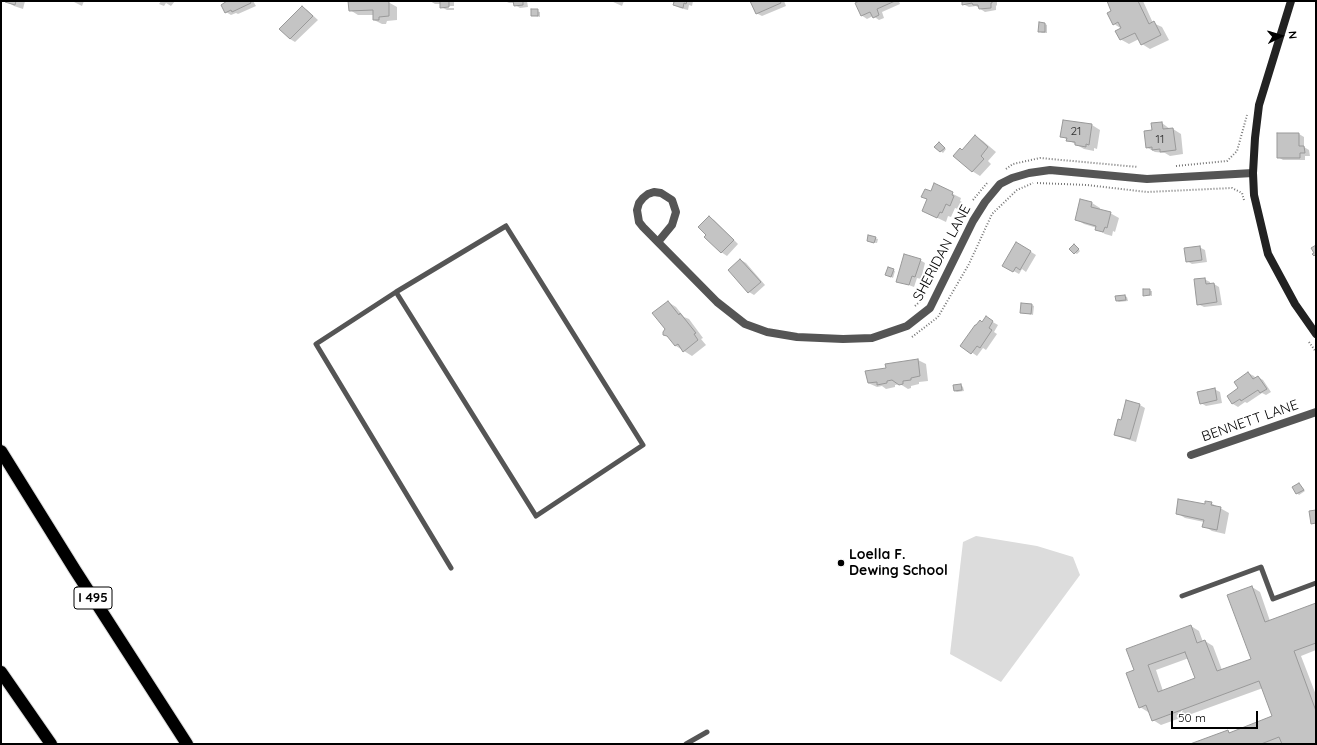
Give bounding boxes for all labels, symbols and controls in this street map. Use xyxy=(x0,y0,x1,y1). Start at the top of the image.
north arrow xyxy=(1261,16,1301,56)
text: N xyxy=(1286,30,1300,40)
house number: 21 xyxy=(1070,124,1082,138)
house number: 11 xyxy=(1156,132,1164,146)
street label: SHERIDAN LANE xyxy=(910,202,974,304)
street label: BENNETT LANE xyxy=(1199,397,1301,445)
place label: Loella F. Dewing School xyxy=(849,547,948,580)
marker: Loella F. Dewing School xyxy=(836,558,846,568)
road number: I 495 xyxy=(74,587,112,609)
scale bar xyxy=(1173,703,1260,729)
text: 50 m xyxy=(1178,710,1206,725)

